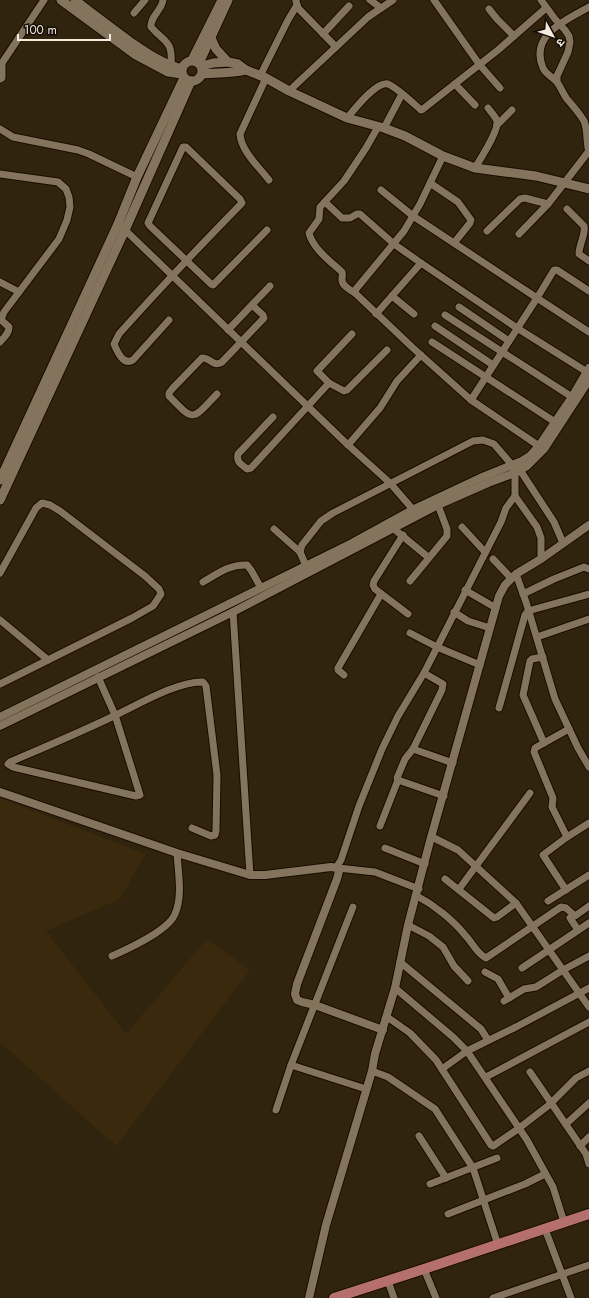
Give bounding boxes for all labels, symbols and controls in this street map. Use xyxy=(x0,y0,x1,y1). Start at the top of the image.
scale bar xyxy=(18,16,110,42)
north arrow xyxy=(533,16,573,56)
text: 100 m xyxy=(24,21,57,39)
text: उ xyxy=(552,35,569,50)

